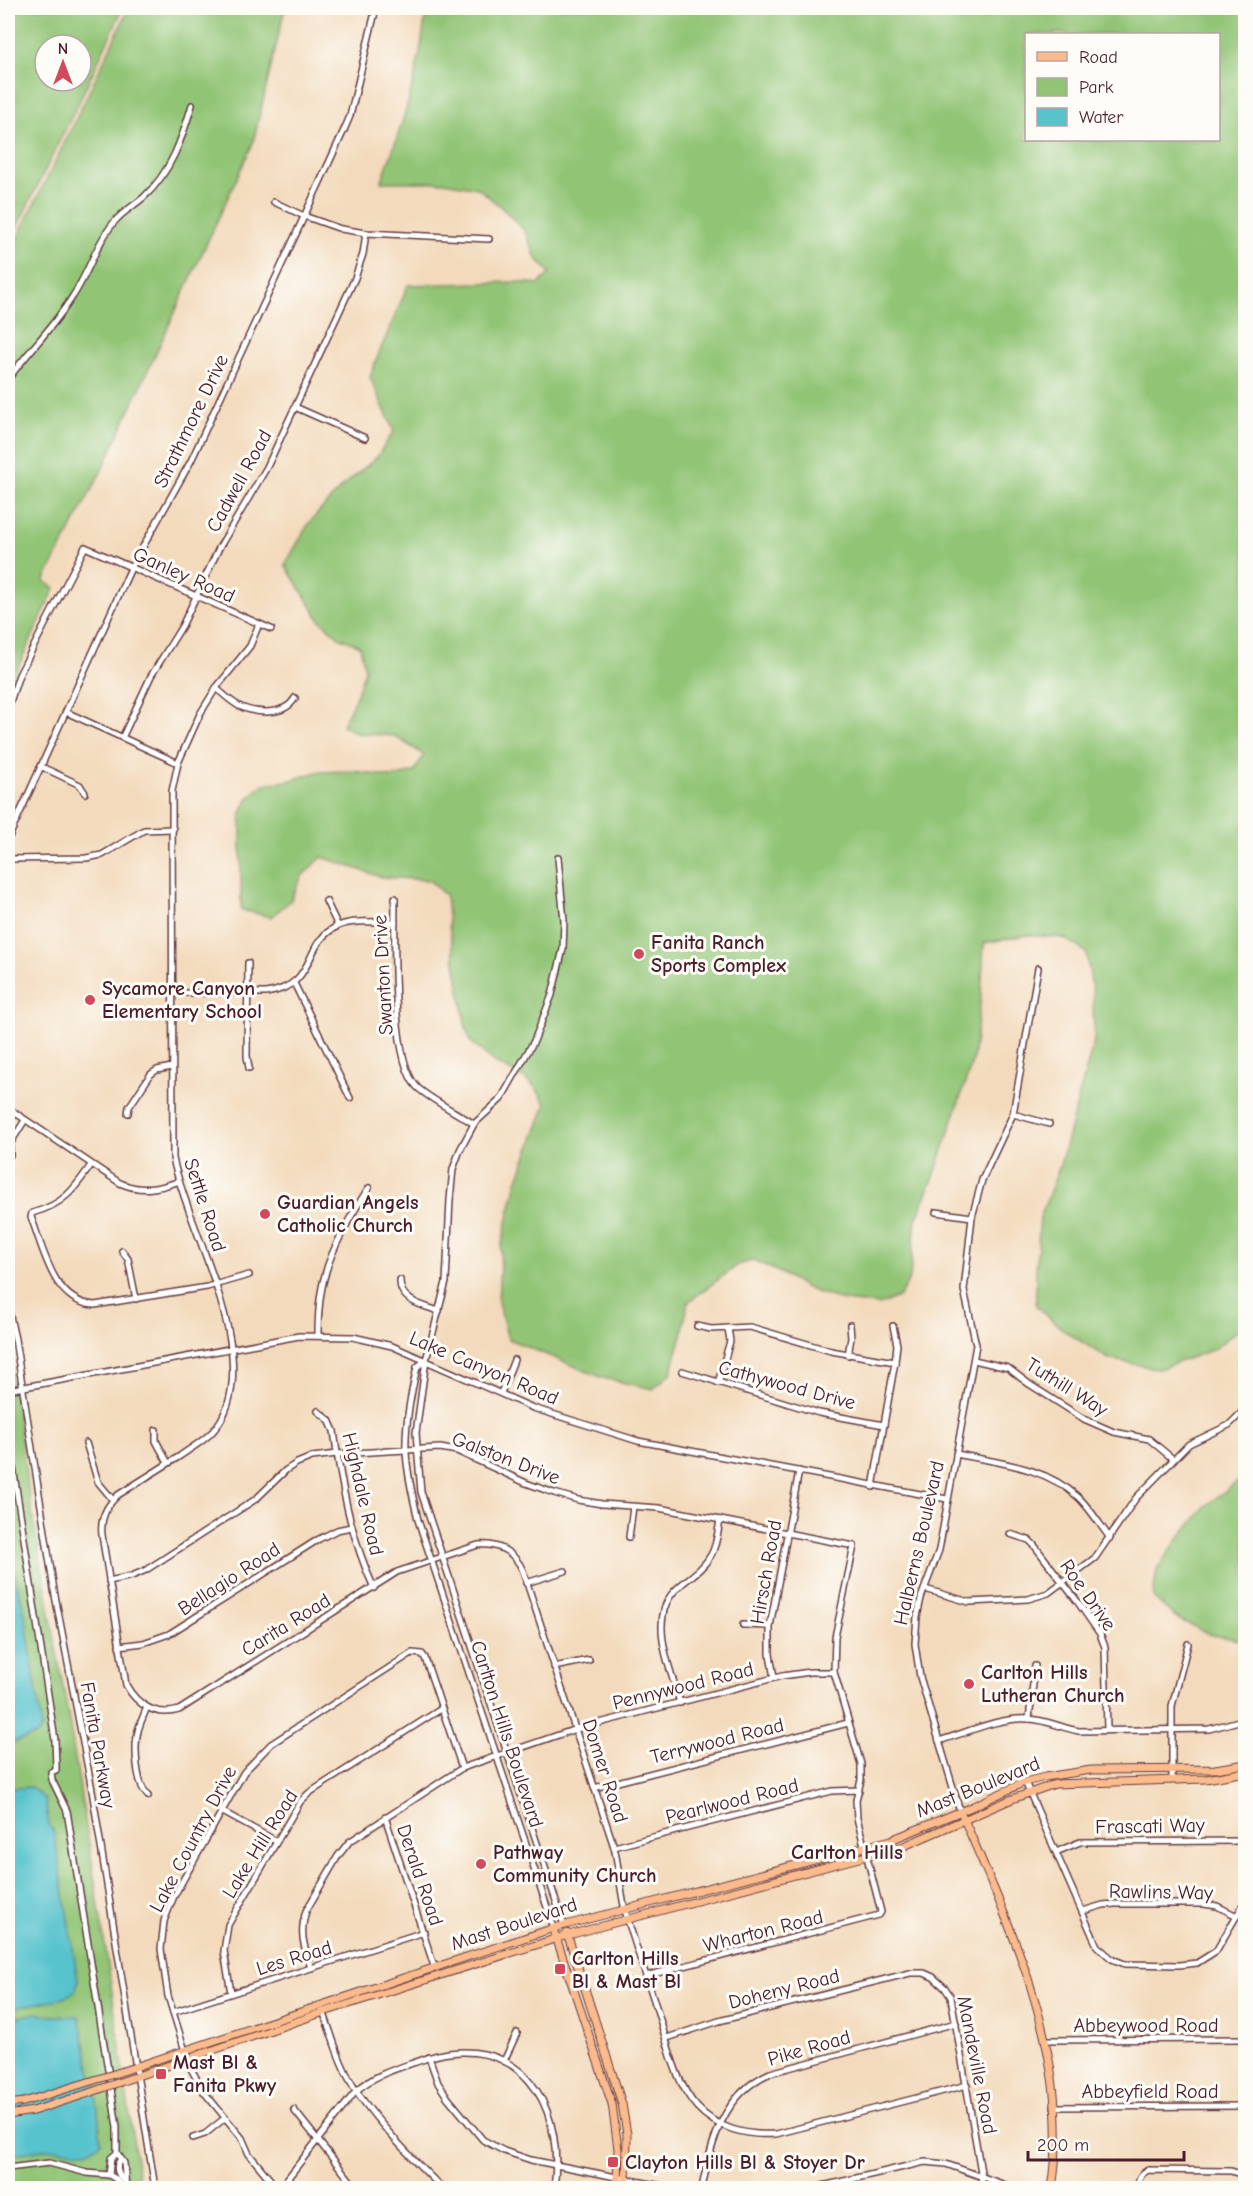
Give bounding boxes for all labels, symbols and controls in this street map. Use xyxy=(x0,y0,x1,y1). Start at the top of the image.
north arrow xyxy=(33,33,93,93)
legend xyxy=(1025,33,1220,141)
text: N xyxy=(58,40,68,58)
text: Road xyxy=(1079,47,1118,68)
text: Park xyxy=(1079,77,1114,98)
text: Water xyxy=(1079,107,1124,128)
street label: Strathmore Drive xyxy=(149,351,233,491)
street label: Cadwell Road xyxy=(201,426,277,536)
street label: Ganley Road xyxy=(130,542,238,608)
street label: Swanton Drive xyxy=(368,914,398,1036)
place label: Fanita Ranch Sports Complex xyxy=(651,931,786,977)
marker: Fanita Ranch Sports Complex xyxy=(632,947,646,961)
place label: Sycamore Canyon Elementary School xyxy=(102,977,262,1023)
marker: Sycamore Canyon Elementary School xyxy=(83,993,97,1007)
street label: Settle Road xyxy=(179,1155,231,1255)
place label: Guardian Angels Catholic Church xyxy=(277,1191,418,1237)
marker: Guardian Angels Catholic Church xyxy=(258,1207,272,1221)
street label: Lake Canyon Road xyxy=(406,1326,562,1410)
street label: Tuthill Way xyxy=(1022,1353,1112,1421)
street label: Cathywood Drive xyxy=(716,1356,858,1414)
street label: Galston Drive xyxy=(449,1427,563,1489)
street label: Highdale Road xyxy=(338,1430,388,1558)
street label: Halberns Boulevard xyxy=(889,1459,949,1627)
street label: Hirsch Road xyxy=(746,1518,786,1626)
street label: Bellagio Road xyxy=(174,1537,284,1621)
street label: Roe Drive xyxy=(1055,1555,1121,1635)
street label: Carita Road xyxy=(237,1589,335,1661)
street label: Carlton Hills Boulevard xyxy=(466,1638,548,1830)
street label: Pennywood Road xyxy=(610,1657,756,1715)
place label: Carlton Hills Lutheran Church xyxy=(981,1661,1125,1707)
marker: Carlton Hills Lutheran Church xyxy=(962,1677,976,1691)
street label: Fanita Parkway xyxy=(76,1680,120,1810)
street label: Terrywood Road xyxy=(648,1713,786,1769)
street label: Domer Road xyxy=(577,1716,633,1826)
street label: Mast Boulevard xyxy=(913,1752,1043,1822)
street label: Lake Country Drive xyxy=(145,1762,241,1916)
street label: Pearlwood Road xyxy=(663,1773,801,1829)
street label: Lake Hill Road xyxy=(218,1786,302,1902)
street label: Frascati Way xyxy=(1095,1814,1205,1838)
street label: Derald Road xyxy=(392,1821,448,1929)
district label: Carlton Hills xyxy=(791,1840,903,1864)
place label: Pathway Community Church xyxy=(493,1841,656,1887)
marker: Pathway Community Church xyxy=(474,1857,488,1871)
street label: Rawlins Way xyxy=(1109,1880,1213,1904)
street label: Mast Boulevard xyxy=(448,1893,580,1955)
street label: Wharton Road xyxy=(701,1905,825,1957)
street label: Les Road xyxy=(253,1936,335,1980)
place label: Carlton Hills Bl & Mast Bl xyxy=(572,1947,681,1993)
marker: Carlton Hills Bl & Mast Bl xyxy=(553,1962,567,1976)
street label: Doheny Road xyxy=(726,1964,842,2014)
street label: Mandeville Road xyxy=(952,1994,1002,2136)
street label: Abbeywood Road xyxy=(1073,2014,1219,2037)
street label: Pike Road xyxy=(765,2025,853,2071)
place label: Mast Bl & Fanita Pkwy xyxy=(173,2051,277,2097)
marker: Mast Bl & Fanita Pkwy xyxy=(154,2067,168,2081)
street label: Abbeyfield Road xyxy=(1082,2080,1218,2103)
scale bar xyxy=(1028,2124,1184,2162)
text: 200 m xyxy=(1037,2135,1089,2156)
place label: Clayton Hills Bl & Stoyer Dr xyxy=(625,2151,865,2174)
marker: Clayton Hills Bl & Stoyer Dr xyxy=(606,2155,620,2169)

